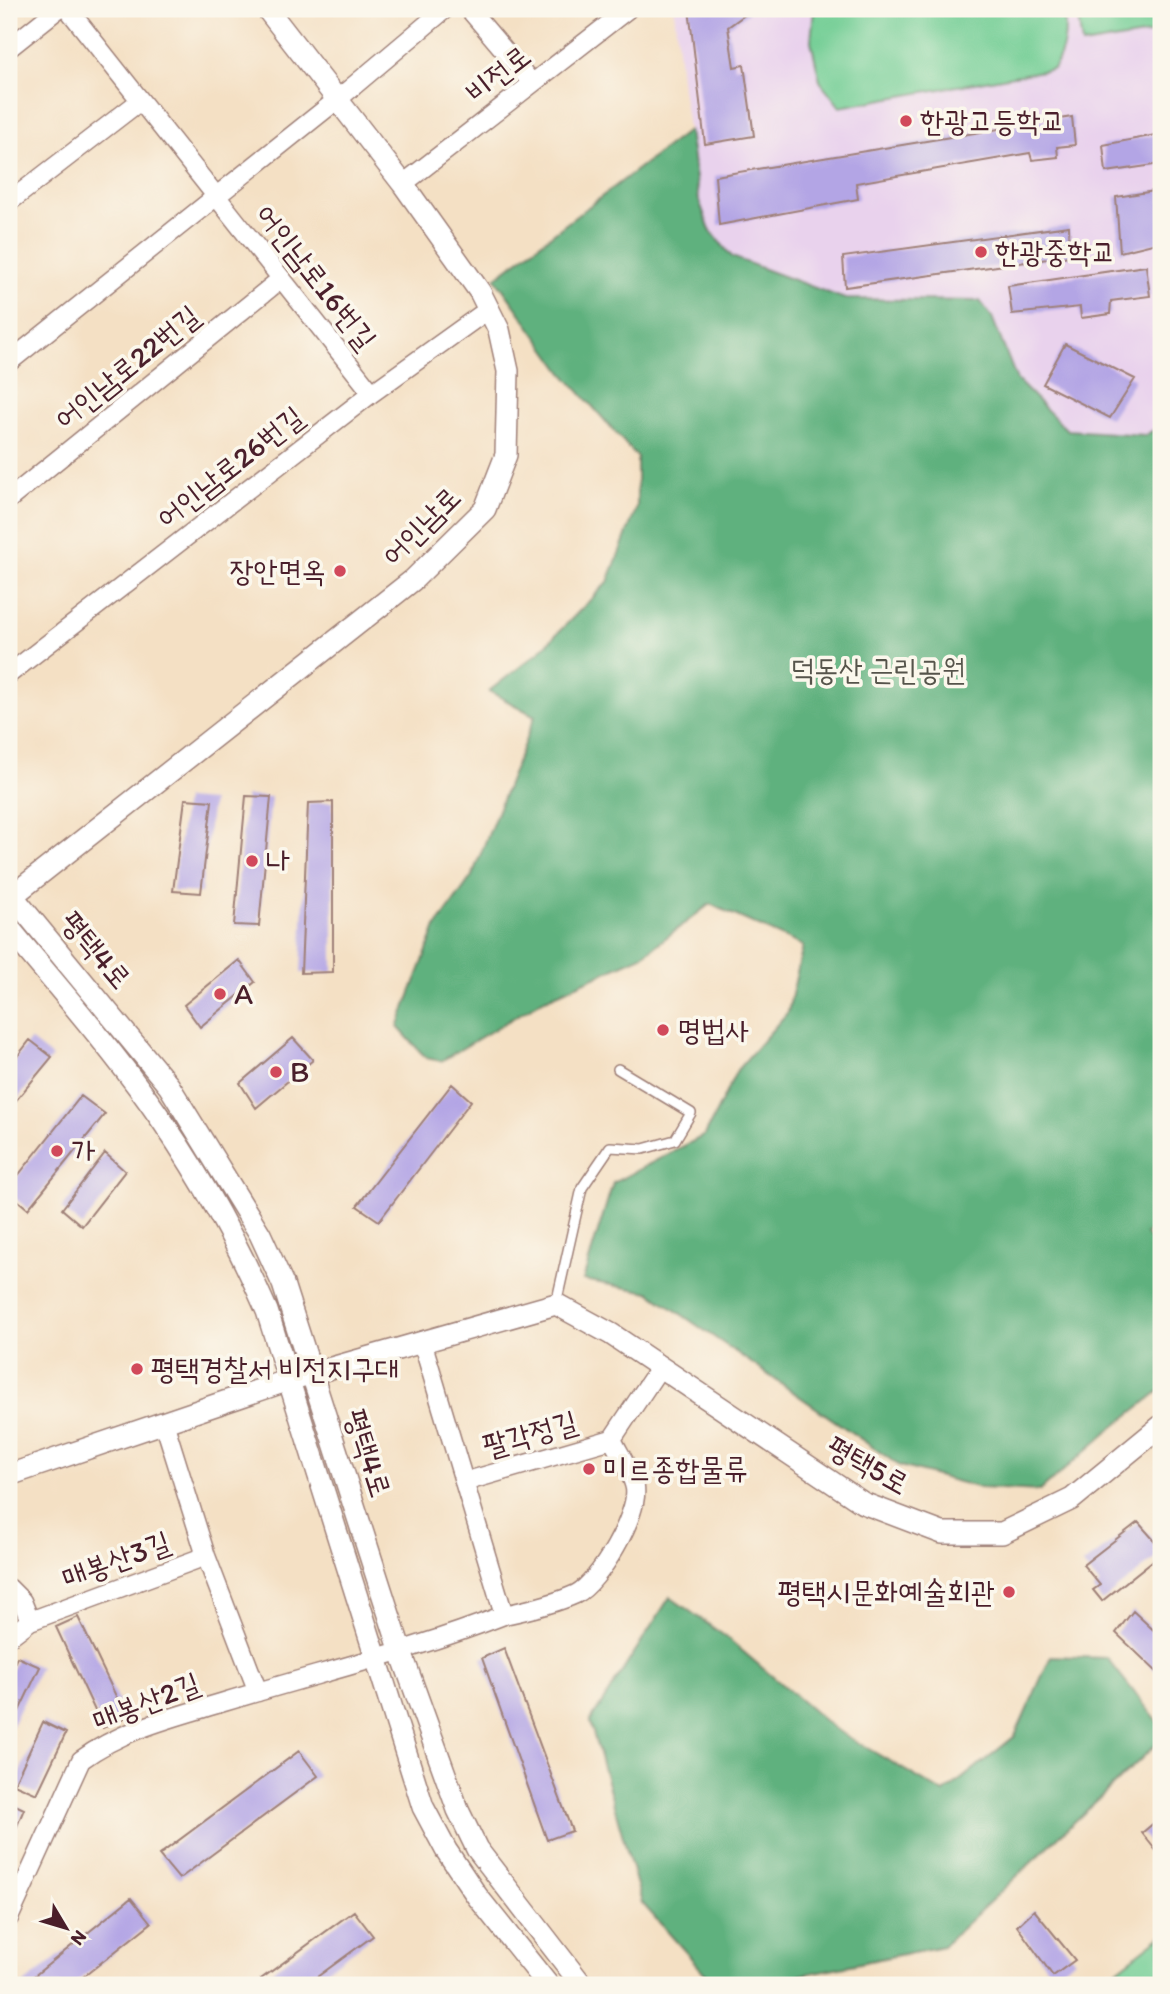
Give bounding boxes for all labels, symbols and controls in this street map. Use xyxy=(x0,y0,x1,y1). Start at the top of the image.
street label: 비전로 xyxy=(458,37,538,110)
place label: 한광고등학교 xyxy=(920,102,1065,139)
marker: 한광고등학교 xyxy=(898,113,914,129)
street label: 어인남로16번길 xyxy=(248,196,385,357)
place label: 한광중학교 xyxy=(995,233,1116,270)
marker: 한광중학교 xyxy=(973,244,989,260)
street label: 어인남로22번길 xyxy=(46,297,207,436)
street label: 어인남로26번길 xyxy=(149,398,311,536)
street label: 어인남로 xyxy=(373,478,468,573)
place label: 장안면옥 xyxy=(229,552,326,589)
marker: 장안면옥 xyxy=(332,563,348,579)
park label: 덕동산 근린공원 xyxy=(790,651,966,688)
place label: 나 xyxy=(266,842,290,879)
marker: 나 xyxy=(244,853,260,869)
street label: 평택4로 xyxy=(53,903,140,996)
place label: A xyxy=(234,975,253,1012)
marker: A xyxy=(212,986,228,1002)
place label: 명법사 xyxy=(677,1011,749,1048)
marker: 명법사 xyxy=(655,1022,671,1038)
place label: B xyxy=(290,1053,309,1090)
marker: B xyxy=(268,1064,284,1080)
place label: 가 xyxy=(71,1132,95,1169)
marker: 가 xyxy=(49,1143,65,1159)
place label: 평택경찰서 비전지구대 xyxy=(151,1350,399,1387)
marker: 평택경찰서 비전지구대 xyxy=(129,1361,145,1377)
street label: 팔각정길 xyxy=(478,1402,581,1465)
street label: 평택4로 xyxy=(337,1404,400,1502)
street label: 평택5로 xyxy=(821,1427,916,1502)
place label: 미르종합물류 xyxy=(603,1450,748,1487)
marker: 미르종합물류 xyxy=(581,1461,597,1477)
street label: 매봉산3길 xyxy=(56,1523,175,1596)
place label: 평택시문화예술회관 xyxy=(778,1573,995,1610)
marker: 평택시문화예술회관 xyxy=(1001,1584,1017,1600)
street label: 매봉산2길 xyxy=(87,1664,205,1739)
north arrow xyxy=(32,1892,102,1962)
text: N xyxy=(66,1926,92,1950)

